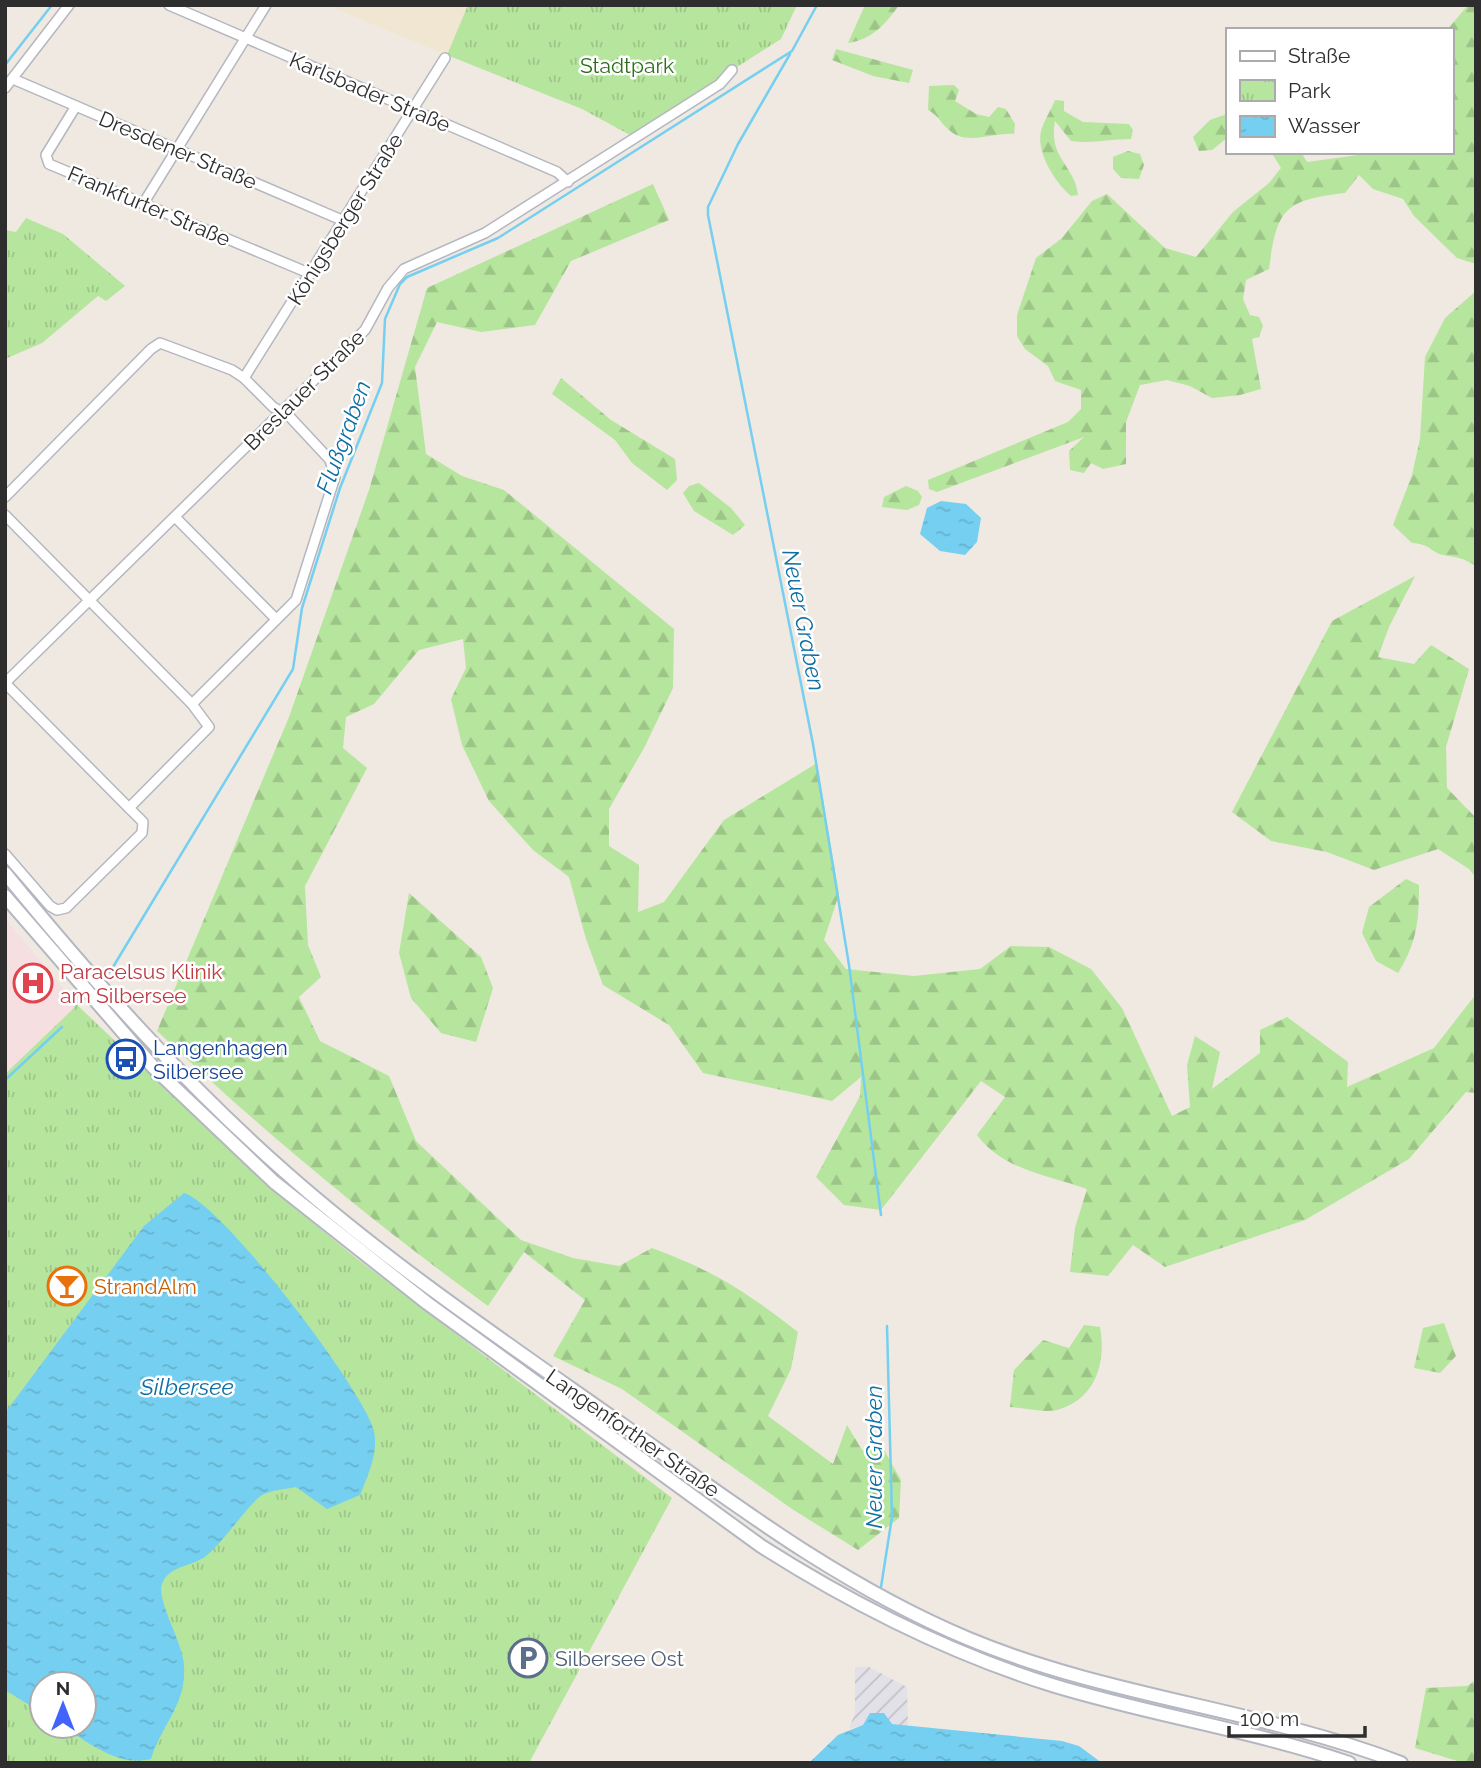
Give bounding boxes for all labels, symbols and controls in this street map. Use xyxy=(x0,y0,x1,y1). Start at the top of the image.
legend xyxy=(1226,28,1453,154)
text: Straße xyxy=(1288,43,1350,68)
street label: Karlsbader Straße xyxy=(286,47,454,137)
park label: Stadtpark xyxy=(580,53,674,78)
text: Park xyxy=(1288,78,1331,103)
street label: Dresdener Straße xyxy=(95,105,261,195)
text: Wasser xyxy=(1288,113,1361,138)
street label: Königsberger Straße xyxy=(282,129,408,309)
street label: Frankfurter Straße xyxy=(64,160,234,252)
street label: Breslauer Straße xyxy=(239,325,369,455)
water label: Flußgraben xyxy=(310,377,376,497)
water label: Neuer Graben xyxy=(777,547,831,693)
place label: Paracelsus Klinik am Silbersee xyxy=(60,959,222,1008)
hospital icon: Paracelsus Klinik am Silbersee xyxy=(12,962,54,1004)
place label: Langenhagen Silbersee xyxy=(153,1035,288,1084)
bus stop icon: Langenhagen Silbersee xyxy=(105,1038,147,1080)
bar icon: StrandAlm xyxy=(46,1265,88,1307)
place label: StrandAlm xyxy=(94,1274,197,1299)
street label: Langenforther Straße xyxy=(541,1364,725,1502)
water label: Silbersee xyxy=(139,1373,234,1400)
water label: Neuer Graben xyxy=(860,1385,887,1529)
parking icon: Silbersee Ost xyxy=(507,1637,549,1679)
place label: Silbersee Ost xyxy=(555,1646,684,1671)
north arrow xyxy=(28,1670,98,1740)
text: N xyxy=(56,1677,70,1699)
scale bar xyxy=(1229,1694,1366,1738)
text: 100 m xyxy=(1240,1706,1299,1731)

